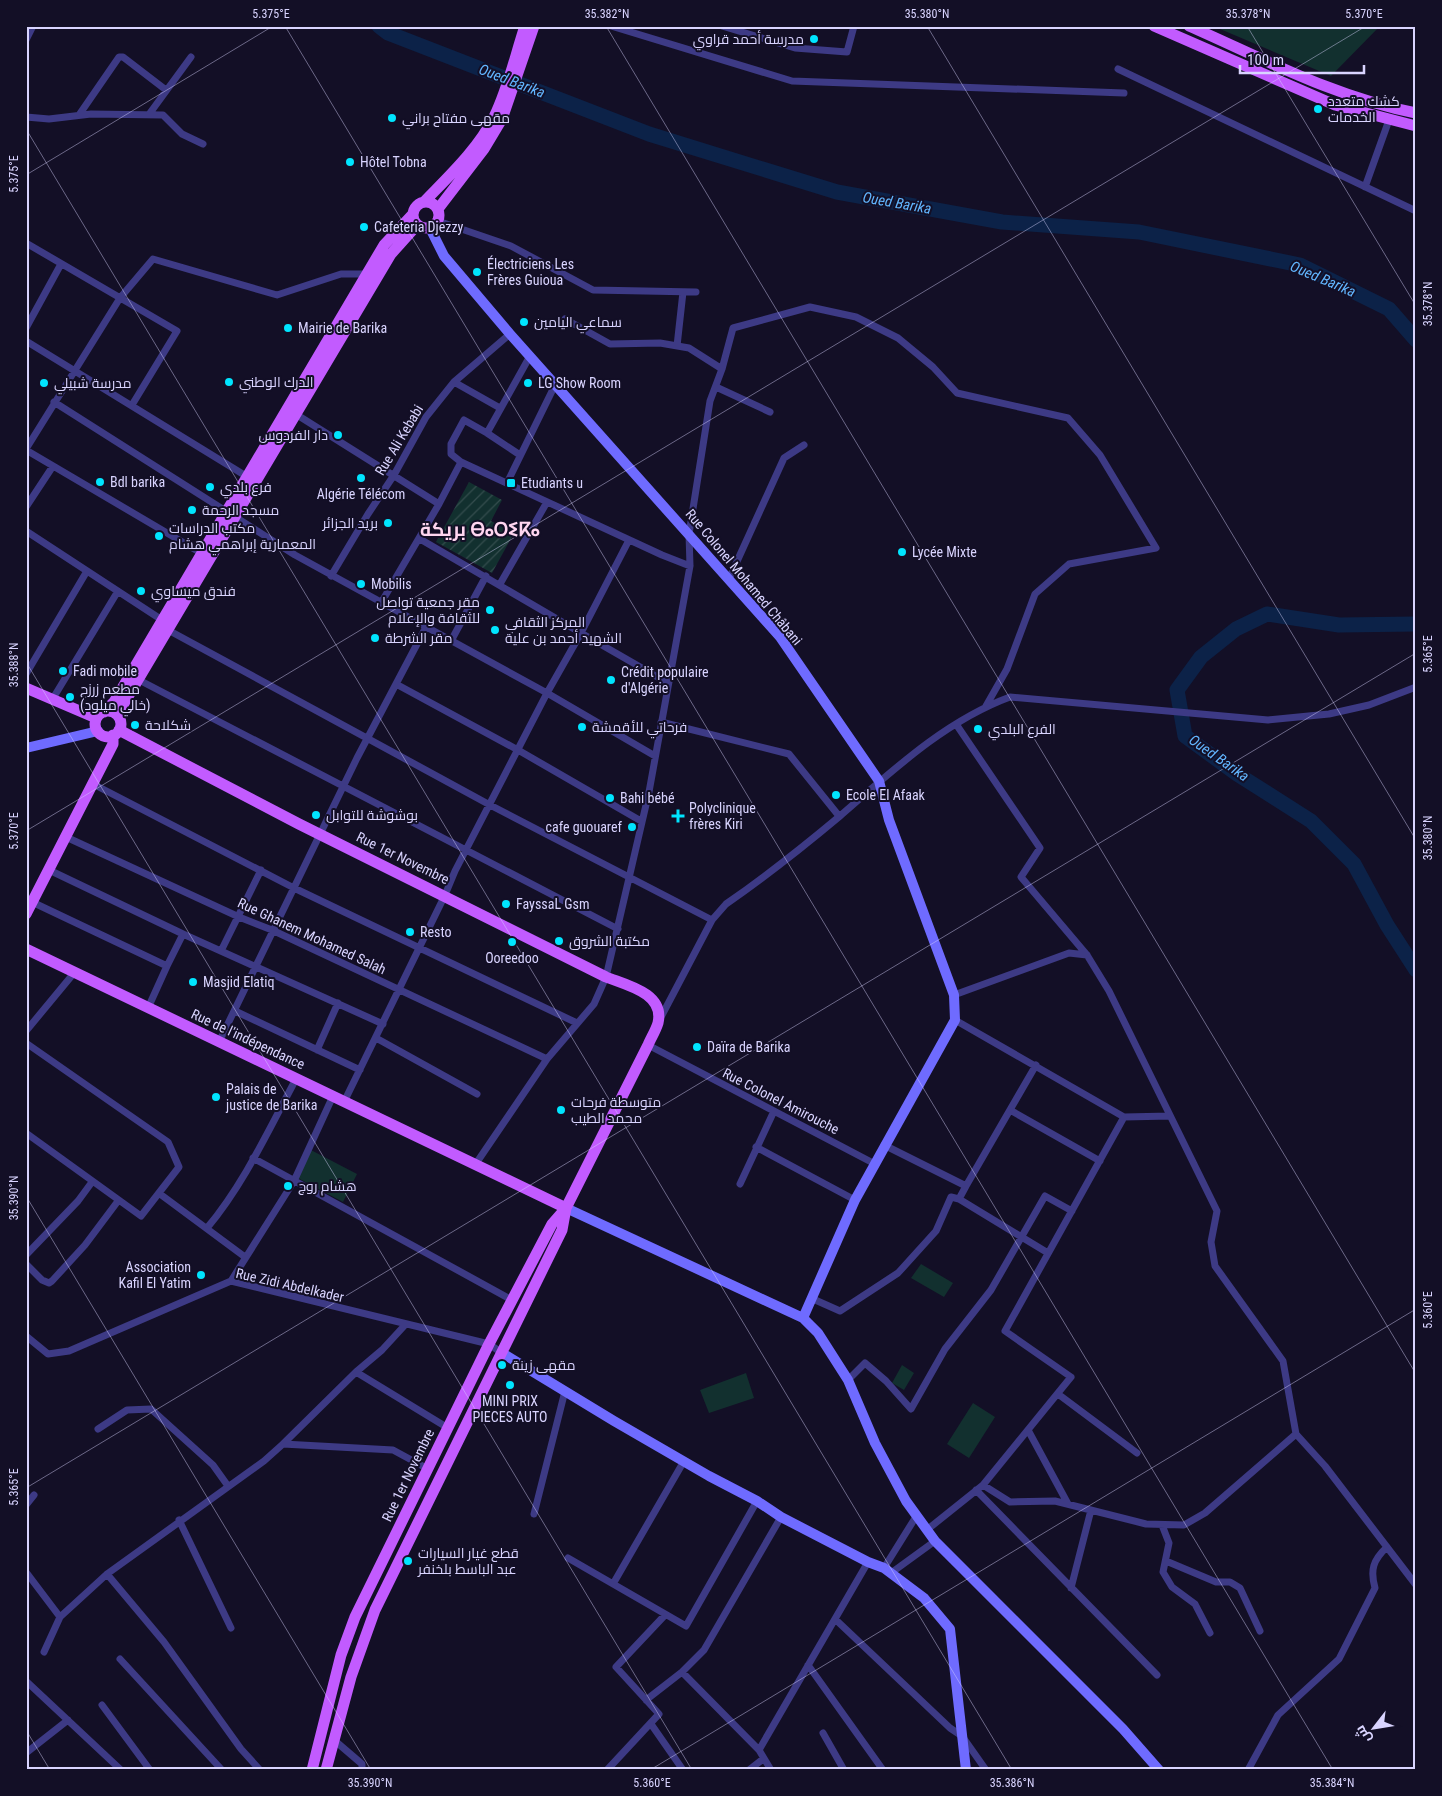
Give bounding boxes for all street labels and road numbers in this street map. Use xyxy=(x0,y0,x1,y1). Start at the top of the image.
street label: Rue Ali Kebabi xyxy=(372,402,426,478)
street label: Rue Colonel Mohamed Châbani xyxy=(682,506,806,648)
street label: Rue 1er Novembre xyxy=(354,829,452,888)
street label: Rue Ghanem Mohamed Salah xyxy=(235,895,389,977)
street label: Rue de l'indépendance xyxy=(189,1006,308,1073)
street label: Rue Colonel Amirouche xyxy=(720,1065,842,1137)
street label: Rue Zidi Abdelkader xyxy=(234,1265,346,1305)
street label: Rue 1er Novembre xyxy=(379,1426,438,1524)

